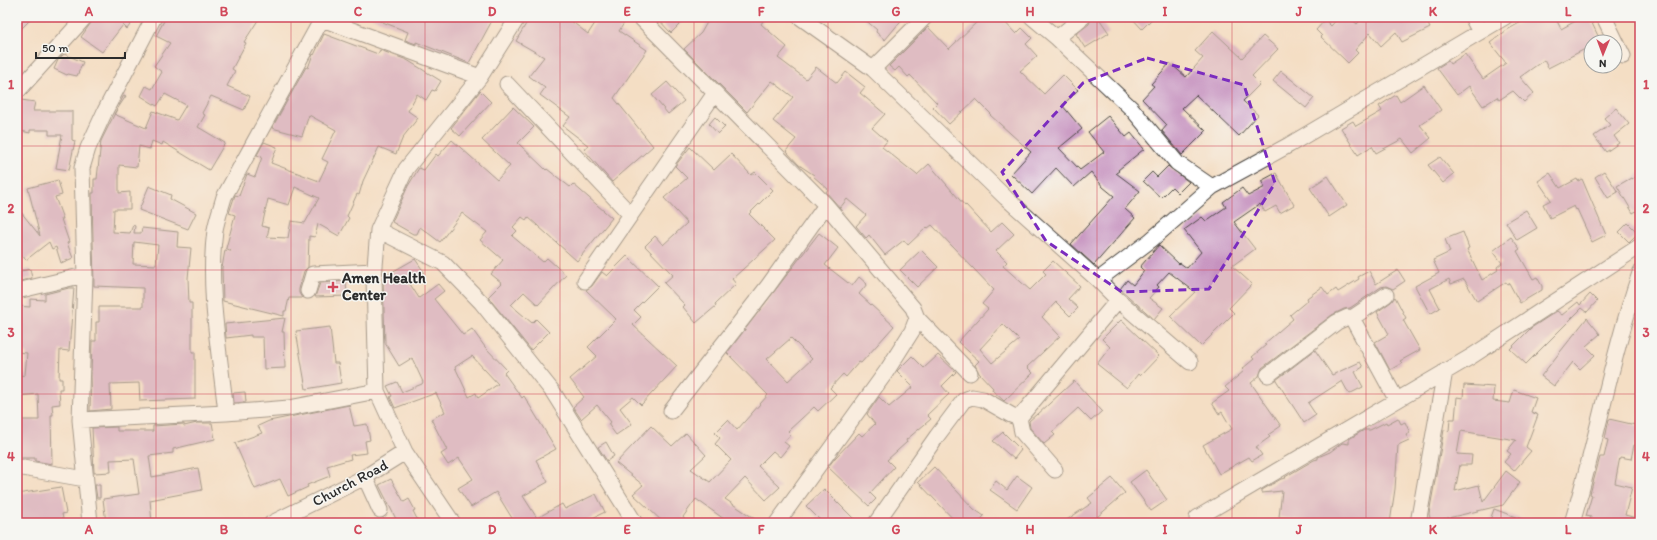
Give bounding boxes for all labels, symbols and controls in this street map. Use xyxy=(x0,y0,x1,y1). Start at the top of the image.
text: A xyxy=(84,4,94,19)
text: B xyxy=(220,4,229,19)
text: C xyxy=(354,4,363,19)
text: D xyxy=(488,4,497,19)
text: E xyxy=(623,4,631,19)
text: F xyxy=(758,4,765,19)
text: G xyxy=(892,4,901,19)
text: H xyxy=(1026,4,1035,19)
text: I xyxy=(1163,4,1168,19)
text: J xyxy=(1295,4,1303,19)
text: K xyxy=(1429,4,1438,19)
text: L xyxy=(1565,4,1572,19)
scale bar xyxy=(36,34,125,60)
north arrow xyxy=(1583,34,1623,74)
text: 50 m xyxy=(42,41,68,55)
text: N xyxy=(1599,57,1607,70)
text: 1 xyxy=(8,77,14,92)
text: 1 xyxy=(1643,77,1649,92)
text: 2 xyxy=(8,201,15,216)
text: 2 xyxy=(1643,201,1650,216)
place label: Amen Health Center xyxy=(341,269,426,304)
marker: Amen Health Center xyxy=(327,281,339,293)
text: 3 xyxy=(7,325,15,340)
text: 3 xyxy=(1642,325,1650,340)
text: 4 xyxy=(7,449,15,464)
text: 4 xyxy=(1642,449,1650,464)
street label: Church Road xyxy=(309,456,391,510)
text: A xyxy=(84,522,94,537)
text: B xyxy=(220,522,229,537)
text: C xyxy=(354,522,363,537)
text: D xyxy=(488,522,497,537)
text: E xyxy=(623,522,631,537)
text: F xyxy=(758,522,765,537)
text: G xyxy=(892,522,901,537)
text: H xyxy=(1026,522,1035,537)
text: I xyxy=(1163,522,1168,537)
text: J xyxy=(1295,522,1303,537)
text: K xyxy=(1429,522,1438,537)
text: L xyxy=(1565,522,1572,537)

